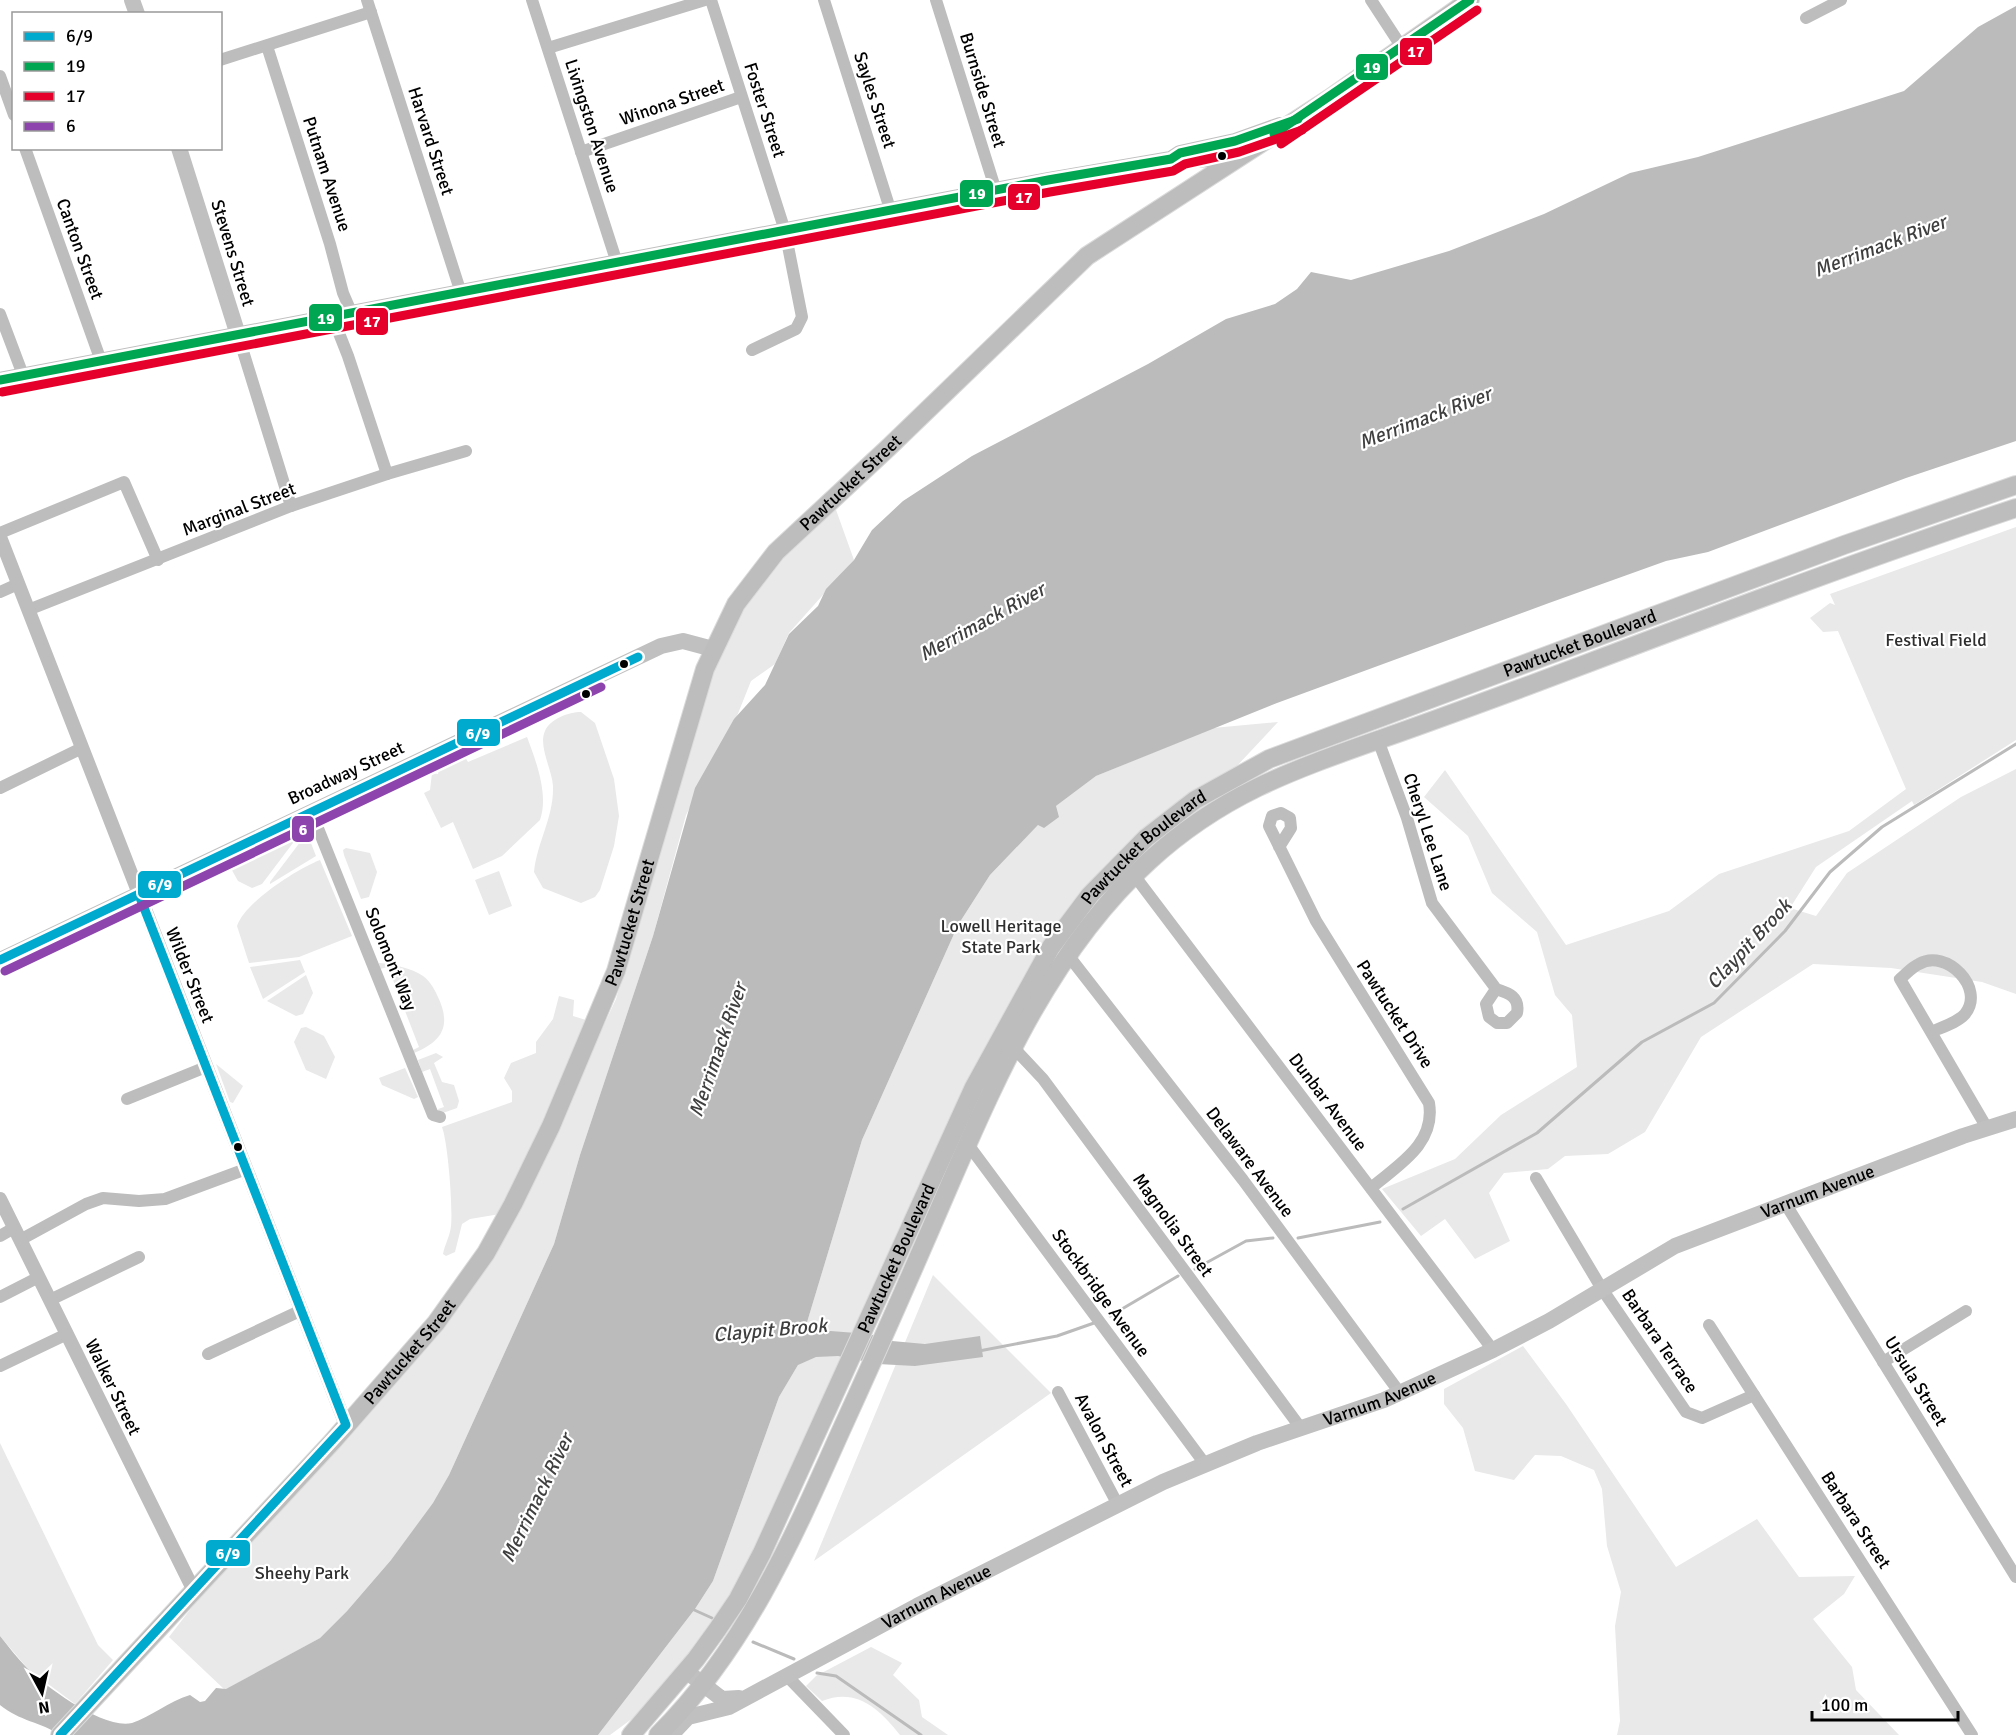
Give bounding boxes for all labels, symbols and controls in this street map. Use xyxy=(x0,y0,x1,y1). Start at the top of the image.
legend xyxy=(12,12,222,150)
text: 6/9 xyxy=(66,25,93,47)
street label: Burnside Street xyxy=(955,30,1011,150)
line badge: 17 xyxy=(1399,37,1433,66)
text: 17 xyxy=(1407,42,1425,62)
street label: Sayles Street xyxy=(849,49,901,151)
line badge: 19 xyxy=(1355,53,1389,81)
text: 19 xyxy=(66,55,85,77)
street label: Livingston Avenue xyxy=(560,56,624,196)
text: 19 xyxy=(1363,58,1381,78)
street label: Foster Street xyxy=(739,60,791,160)
street label: Winona Street xyxy=(617,74,727,130)
street label: Harvard Street xyxy=(403,84,459,198)
text: 17 xyxy=(66,85,85,107)
street label: Putnam Avenue xyxy=(298,114,356,234)
text: 6 xyxy=(66,115,76,137)
unlabelled marker xyxy=(1216,150,1228,162)
line badge: 19 xyxy=(959,179,994,208)
line badge: 17 xyxy=(1007,183,1041,211)
text: 19 xyxy=(968,184,986,204)
text: 17 xyxy=(1015,188,1033,208)
street label: Canton Street xyxy=(52,195,108,303)
street label: Stevens Street xyxy=(206,197,260,309)
water label: Merrimack River xyxy=(1810,208,1952,283)
line badge: 19 xyxy=(308,303,343,332)
line badge: 17 xyxy=(355,307,389,336)
text: 19 xyxy=(317,309,335,329)
text: 17 xyxy=(363,312,381,332)
water label: Merrimack River xyxy=(1355,380,1497,455)
street label: Pawtucket Street xyxy=(795,430,906,535)
street label: Marginal Street xyxy=(179,477,299,541)
water label: Merrimack River xyxy=(915,576,1052,667)
street label: Pawtucket Boulevard xyxy=(1500,605,1660,682)
park label: Festival Field xyxy=(1885,629,1987,651)
unlabelled marker xyxy=(618,658,630,670)
unlabelled marker xyxy=(580,688,592,700)
line badge: 6/9 xyxy=(456,718,501,747)
text: 6/9 xyxy=(466,724,491,744)
street label: Broadway Street xyxy=(284,736,408,810)
street label: Cheryl Lee Lane xyxy=(1399,770,1457,894)
street label: Pawtucket Boulevard xyxy=(1076,785,1210,909)
line badge: 6 xyxy=(291,815,315,843)
text: 6 xyxy=(299,820,308,840)
street label: Pawtucket Street xyxy=(600,856,659,989)
line badge: 6/9 xyxy=(137,870,182,899)
text: 6/9 xyxy=(148,875,173,895)
water label: Claypit Brook xyxy=(1701,892,1798,994)
street label: Solomont Way xyxy=(360,904,422,1014)
park label: Lowell Heritage State Park xyxy=(941,915,1061,958)
street label: Wilder Street xyxy=(161,924,219,1026)
street label: Pawtucket Drive xyxy=(1352,956,1438,1072)
water label: Merrimack River xyxy=(683,977,753,1120)
street label: Dunbar Avenue xyxy=(1284,1049,1372,1155)
street label: Delaware Avenue xyxy=(1201,1103,1299,1221)
unlabelled marker xyxy=(232,1141,244,1153)
street label: Varnum Avenue xyxy=(1758,1160,1877,1223)
street label: Magnolia Street xyxy=(1128,1169,1218,1281)
street label: Pawtucket Boulevard xyxy=(853,1180,940,1336)
street label: Stockbridge Avenue xyxy=(1047,1225,1155,1361)
street label: Barbara Terrace xyxy=(1617,1285,1703,1397)
street label: Pawtucket Street xyxy=(359,1295,461,1409)
water label: Claypit Brook xyxy=(712,1312,830,1347)
street label: Ursula Street xyxy=(1880,1332,1952,1430)
street label: Walker Street xyxy=(80,1335,146,1439)
street label: Varnum Avenue xyxy=(1320,1367,1440,1431)
street label: Avalon Street xyxy=(1070,1389,1138,1491)
water label: Merrimack River xyxy=(495,1427,580,1566)
street label: Barbara Street xyxy=(1816,1467,1896,1573)
line badge: 6/9 xyxy=(205,1539,251,1567)
text: 6/9 xyxy=(216,1544,241,1564)
street label: Varnum Avenue xyxy=(878,1559,995,1634)
park label: Sheehy Park xyxy=(255,1562,349,1584)
north arrow xyxy=(12,1663,72,1723)
scale bar xyxy=(1812,1684,1958,1722)
text: 100 m xyxy=(1821,1694,1868,1716)
text: N xyxy=(37,1696,51,1718)

